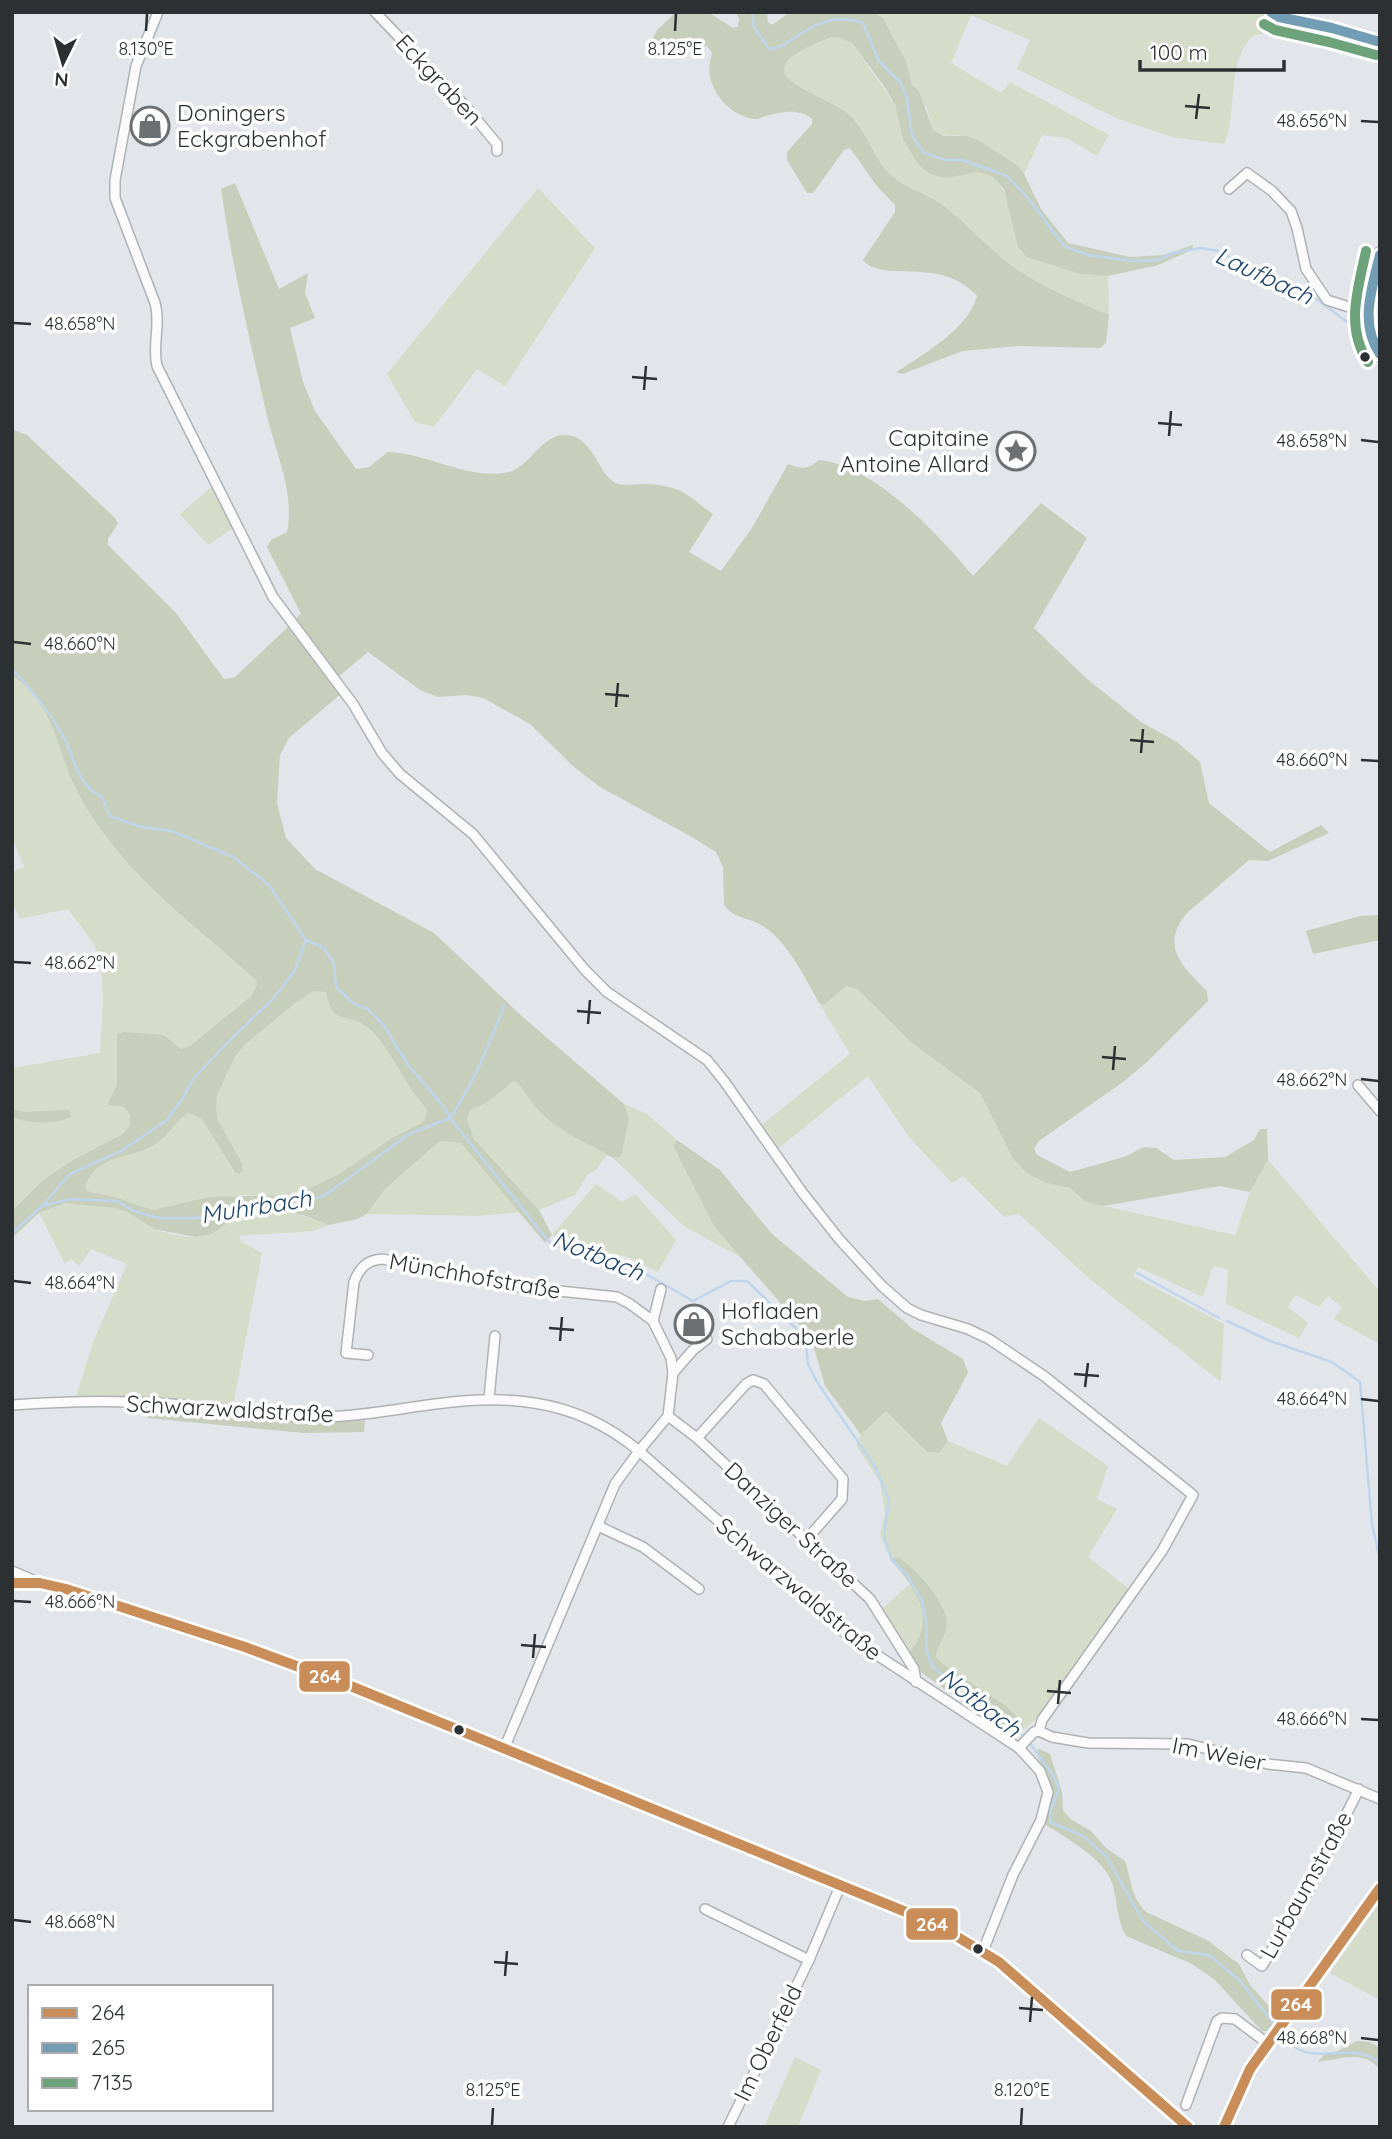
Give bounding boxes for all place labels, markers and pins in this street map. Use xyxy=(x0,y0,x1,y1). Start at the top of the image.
place label: Doningers Eckgrabenhof xyxy=(177,98,327,153)
shop icon: Doningers Eckgrabenhof xyxy=(129,105,171,147)
unlabelled marker xyxy=(1358,350,1372,364)
place label: Capitaine Antoine Allard xyxy=(840,423,989,478)
place icon: Capitaine Antoine Allard xyxy=(995,430,1037,472)
place label: Hofladen Schababerle xyxy=(721,1296,855,1351)
shop icon: Hofladen Schababerle xyxy=(673,1303,715,1345)
unlabelled marker xyxy=(452,1723,466,1737)
unlabelled marker xyxy=(971,1942,985,1956)

